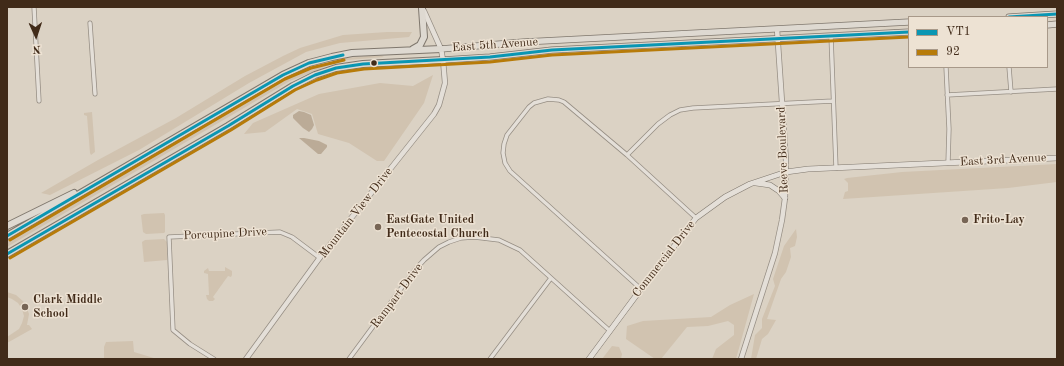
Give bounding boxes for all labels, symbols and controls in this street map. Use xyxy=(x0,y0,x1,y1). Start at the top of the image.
north arrow xyxy=(16,16,56,56)
legend xyxy=(908,16,1048,68)
text: VT1 xyxy=(946,26,971,38)
street label: East 5th Avenue xyxy=(452,35,538,55)
text: N xyxy=(32,43,41,54)
text: 92 xyxy=(946,46,960,58)
unlabelled marker xyxy=(369,58,379,68)
street label: Reeve Boulevard xyxy=(774,106,792,194)
street label: East 3rd Avenue xyxy=(959,151,1047,169)
street label: Mountain View Drive xyxy=(316,165,396,261)
place label: EastGate United Pentecostal Church xyxy=(386,213,489,241)
place label: Frito-Lay xyxy=(973,213,1025,227)
marker: Frito-Lay xyxy=(960,215,970,225)
street label: Commercial Drive xyxy=(630,218,698,300)
marker: EastGate United Pentecostal Church xyxy=(373,222,383,232)
street label: Porcupine Drive xyxy=(183,225,267,243)
street label: Rampart Drive xyxy=(368,261,426,331)
place label: Clark Middle School xyxy=(33,293,103,321)
marker: Clark Middle School xyxy=(20,302,30,312)

